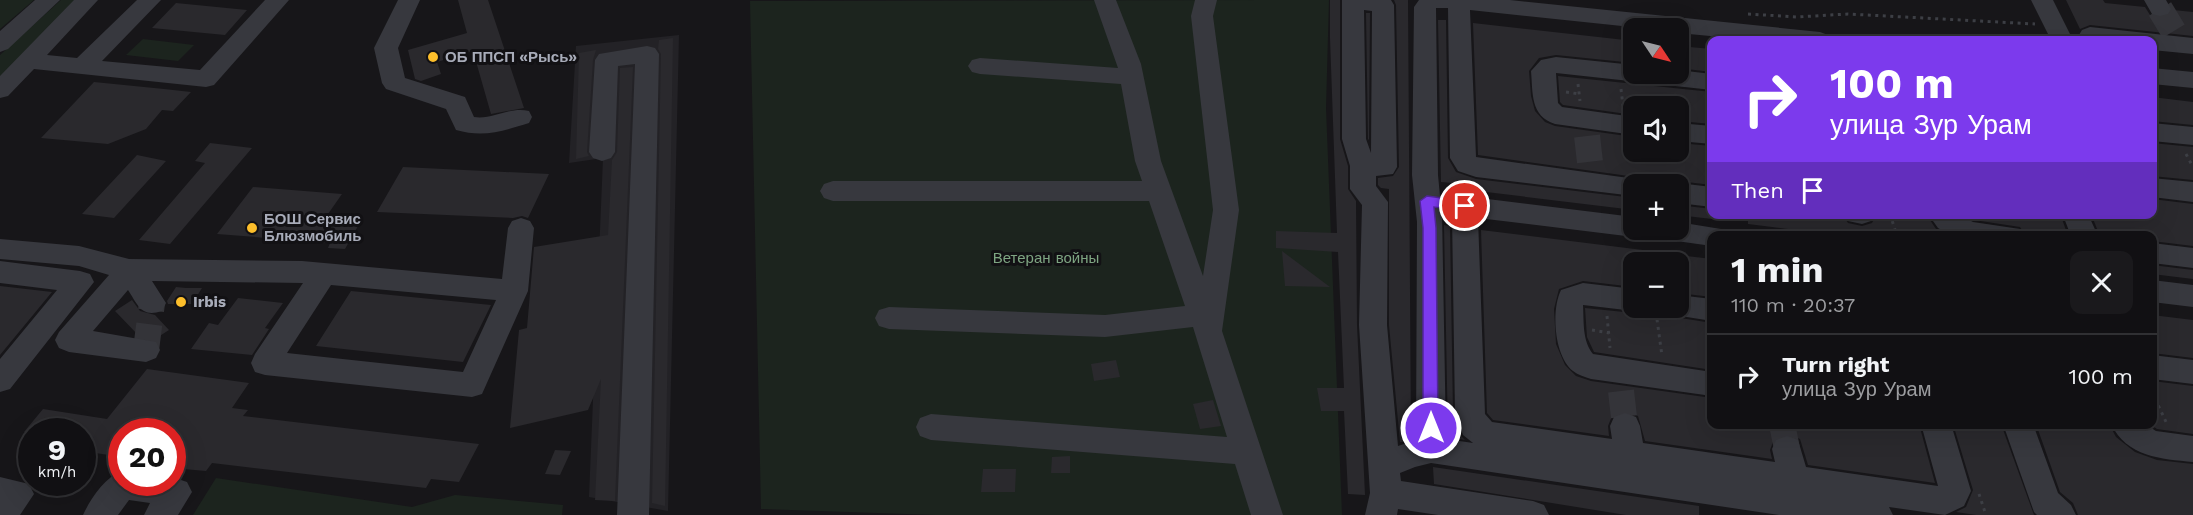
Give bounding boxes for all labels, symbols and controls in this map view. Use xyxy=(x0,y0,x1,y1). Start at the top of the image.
north arrow xyxy=(1623,18,1689,84)
map controls xyxy=(1623,18,1689,318)
place label: ОБ ППСП «Рысь» xyxy=(445,48,577,66)
marker: ОБ ППСП «Рысь» xyxy=(426,50,440,64)
text: 100 m xyxy=(1830,59,1954,108)
icon: right xyxy=(1731,60,1809,138)
button: sound xyxy=(1623,96,1689,162)
text: улица Зур Урам xyxy=(1830,109,2032,141)
button: + xyxy=(1623,174,1689,240)
icon: arrive xyxy=(1796,174,1829,207)
text: Then xyxy=(1731,178,1784,203)
pin xyxy=(1439,180,1490,231)
icon: arrive xyxy=(1448,189,1481,222)
place label: БОШ Сервис Блюзмобиль xyxy=(264,210,362,245)
marker: БОШ Сервис Блюзмобиль xyxy=(245,221,259,235)
park label: Ветеран войны xyxy=(993,249,1099,267)
text: 1 min xyxy=(1731,249,1823,291)
button: close xyxy=(2070,251,2133,314)
button: − xyxy=(1623,252,1689,318)
place label: Irbis xyxy=(193,293,226,311)
text: 110 m · 20:37 xyxy=(1731,293,1855,317)
marker: Irbis xyxy=(174,295,188,309)
text: Turn right xyxy=(1782,352,1889,377)
icon: right xyxy=(1731,360,1764,393)
text: 100 m xyxy=(2069,364,2133,389)
text: улица Зур Урам xyxy=(1782,377,1931,401)
position arrow xyxy=(1399,396,1463,460)
speed limit sign: 20 xyxy=(108,418,186,496)
text: 9 xyxy=(48,432,66,467)
text: km/h xyxy=(38,463,76,481)

